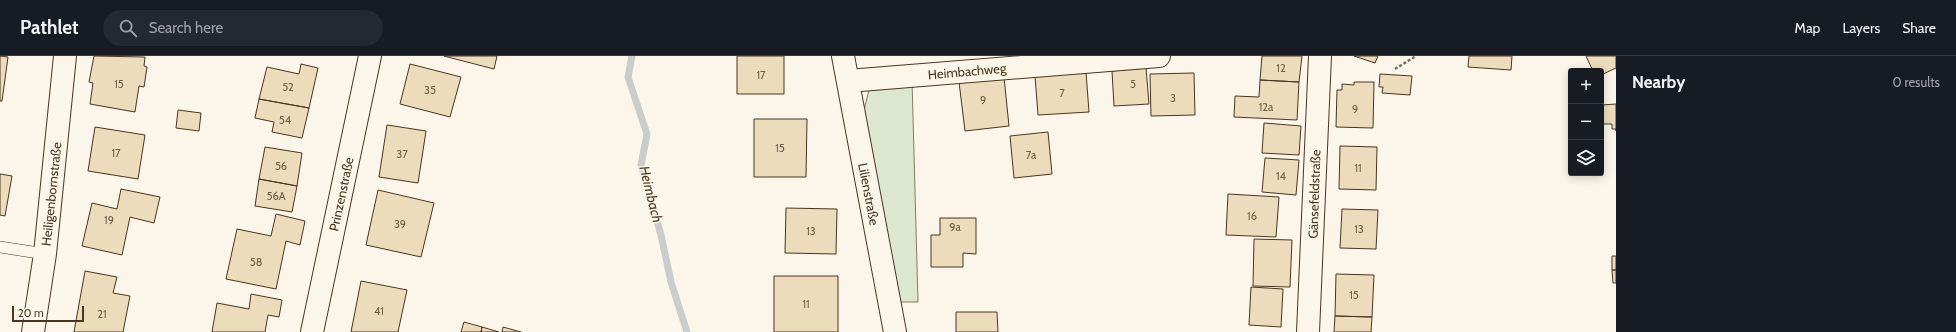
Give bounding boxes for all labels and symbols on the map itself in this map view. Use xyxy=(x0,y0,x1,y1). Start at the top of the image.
street label: Heimbachweg xyxy=(927,60,1007,82)
house number: 12 xyxy=(1276,61,1286,75)
house number: 17 xyxy=(756,68,766,82)
house number: 15 xyxy=(114,77,124,91)
house number: 5 xyxy=(1130,77,1136,91)
house number: 52 xyxy=(282,80,294,94)
house number: 35 xyxy=(424,83,436,97)
house number: 7 xyxy=(1059,86,1065,100)
house number: 3 xyxy=(1170,91,1176,105)
house number: 9 xyxy=(980,93,986,107)
house number: 12a xyxy=(1259,100,1274,114)
house number: 9 xyxy=(1352,102,1358,116)
house number: 54 xyxy=(279,113,292,127)
street label: Heiligenbornstraße xyxy=(38,141,64,247)
house number: 15 xyxy=(775,141,785,155)
house number: 17 xyxy=(111,146,121,160)
house number: 37 xyxy=(396,147,408,161)
house number: 7a xyxy=(1026,148,1037,162)
street label: Gänsefeldstraße xyxy=(1304,149,1324,239)
street label: Prinzenstraße xyxy=(325,155,357,233)
house number: 56 xyxy=(275,159,287,173)
street label: Lilienstraße xyxy=(855,161,883,227)
house number: 11 xyxy=(1354,161,1362,175)
water label: Heimbach xyxy=(635,164,667,224)
house number: 14 xyxy=(1276,169,1287,183)
house number: 56A xyxy=(267,189,286,203)
house number: 16 xyxy=(1247,209,1257,223)
house number: 19 xyxy=(104,213,114,227)
house number: 39 xyxy=(394,217,406,231)
house number: 9a xyxy=(949,220,961,234)
house number: 13 xyxy=(1354,222,1364,236)
house number: 13 xyxy=(806,224,816,238)
house number: 58 xyxy=(250,255,262,269)
house number: 15 xyxy=(1349,288,1359,302)
house number: 11 xyxy=(802,297,810,311)
scale bar xyxy=(12,304,84,323)
house number: 41 xyxy=(374,304,384,318)
house number: 21 xyxy=(97,307,107,321)

